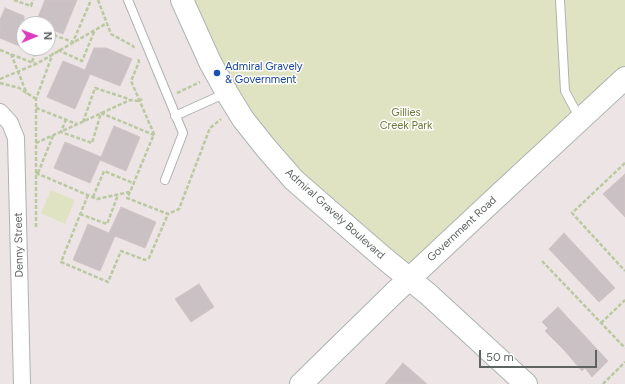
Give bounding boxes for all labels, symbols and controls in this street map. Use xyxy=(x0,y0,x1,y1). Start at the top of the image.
north arrow xyxy=(16,16,56,56)
text: N xyxy=(41,31,54,40)
place label: Admiral Gravely & Government xyxy=(225,60,303,86)
marker: Admiral Gravely & Government xyxy=(212,68,222,78)
park label: Gillies Creek Park xyxy=(380,106,432,132)
street label: Admiral Gravely Boulevard xyxy=(283,166,387,262)
street label: Government Road xyxy=(425,194,499,264)
street label: Denny Street xyxy=(12,212,26,278)
scale bar xyxy=(481,342,599,368)
text: 50 m xyxy=(486,350,514,364)

